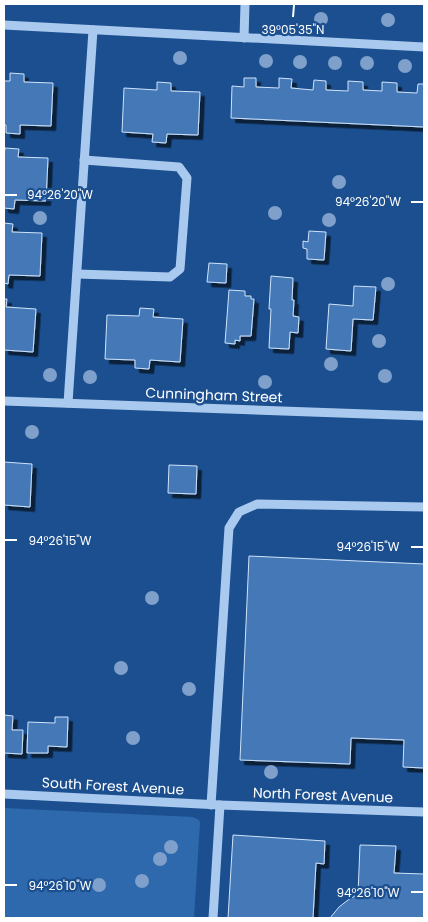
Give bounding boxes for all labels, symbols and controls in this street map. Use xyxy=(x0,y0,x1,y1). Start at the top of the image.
text: 39°05'35"N xyxy=(261,21,325,38)
text: 94°26'20"W xyxy=(27,186,93,203)
text: 94°26'20"W xyxy=(335,193,401,210)
street label: Cunningham Street xyxy=(145,383,283,407)
text: 94°26'15"W xyxy=(28,532,92,549)
text: 94°26'15"W xyxy=(336,538,400,555)
street label: South Forest Avenue xyxy=(41,772,185,800)
street label: North Forest Avenue xyxy=(252,783,394,807)
text: 94°26'10"W xyxy=(28,877,92,894)
text: 94°26'10"W xyxy=(336,884,400,901)

